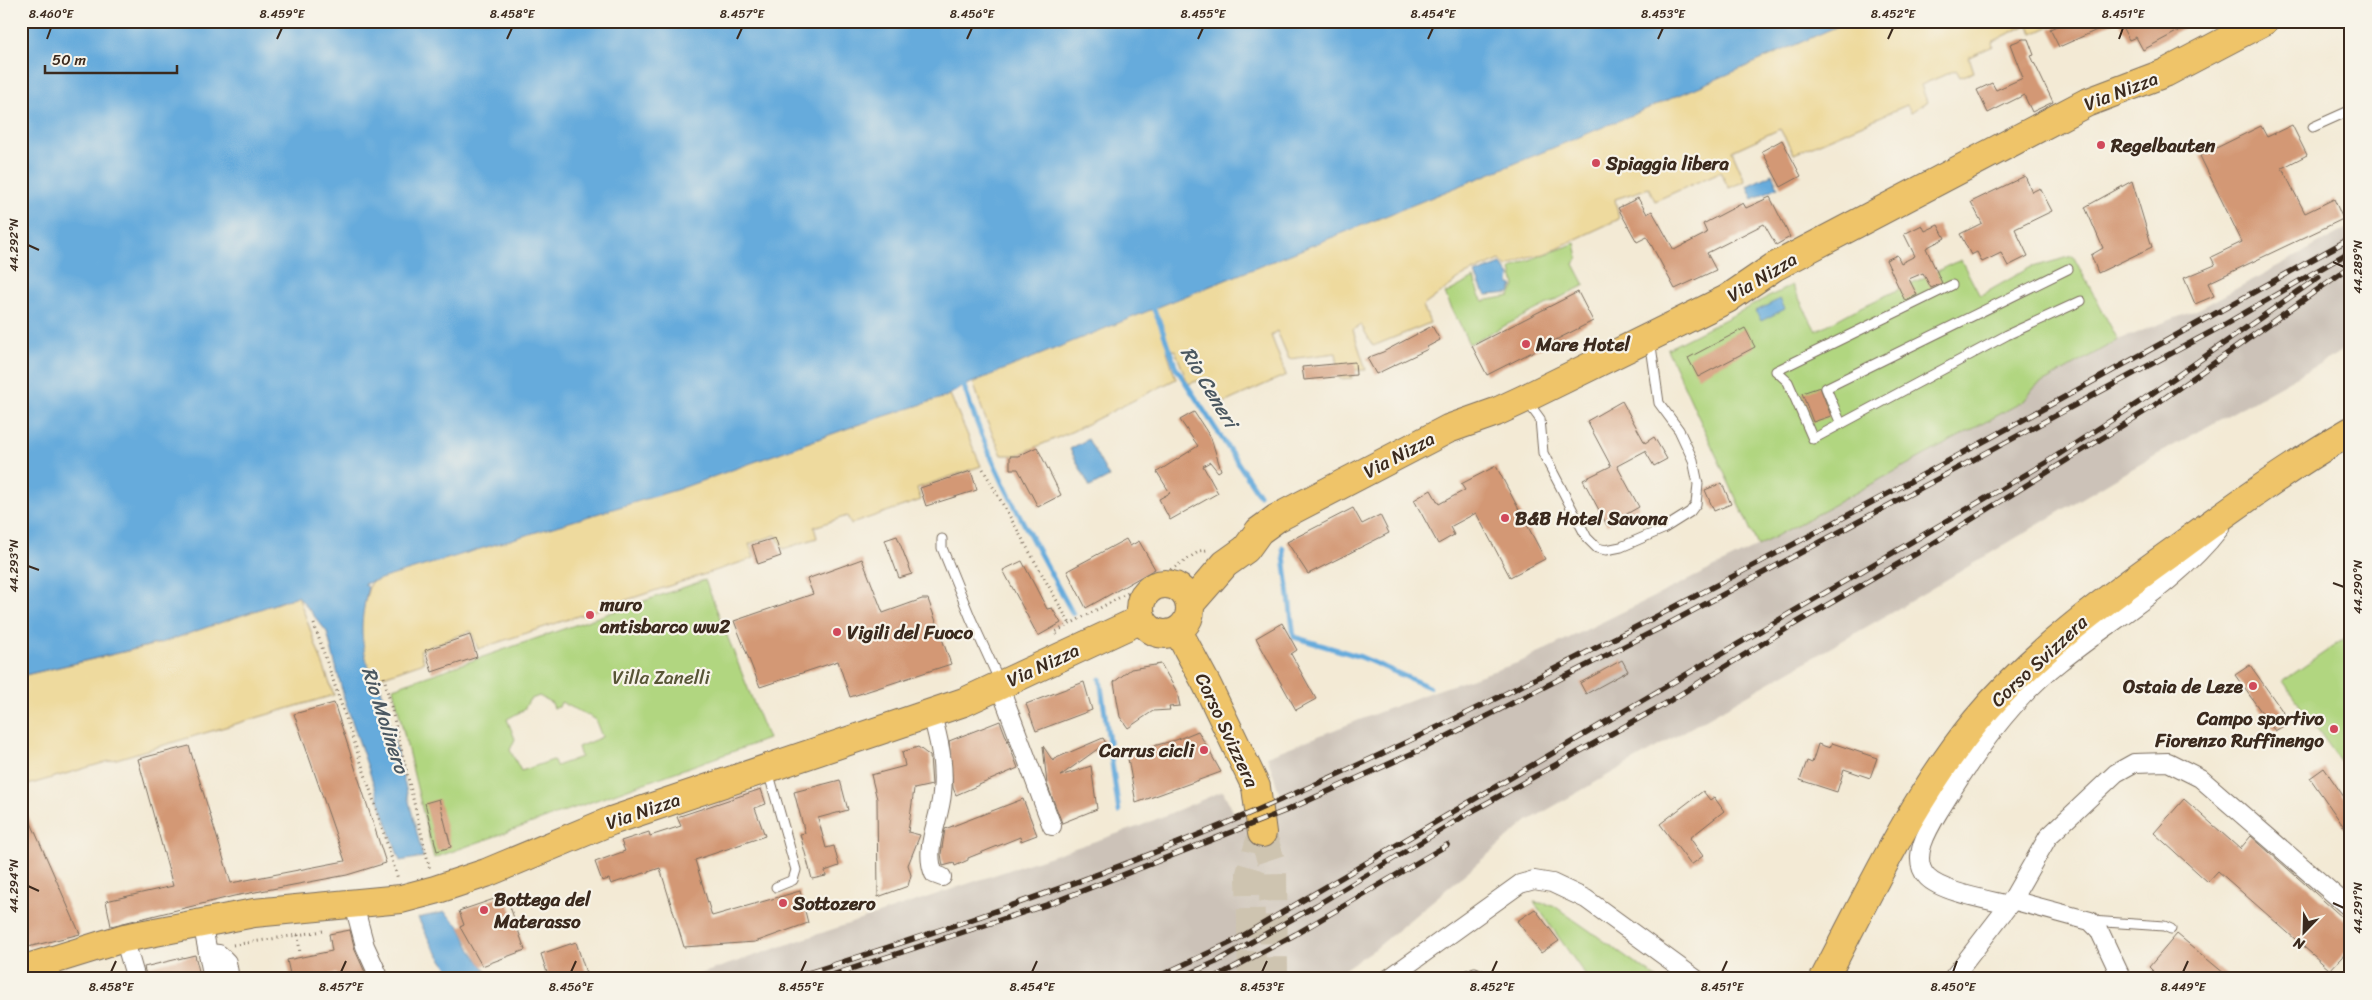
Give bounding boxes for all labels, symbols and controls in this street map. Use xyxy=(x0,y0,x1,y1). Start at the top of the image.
text: 8.460°E xyxy=(29,3,75,25)
text: 8.459°E xyxy=(260,3,306,25)
text: 8.458°E xyxy=(490,3,536,25)
text: 8.457°E xyxy=(720,3,766,25)
text: 8.456°E xyxy=(950,3,995,25)
text: 8.455°E xyxy=(1181,3,1227,25)
text: 8.454°E xyxy=(1411,3,1457,25)
text: 8.453°E xyxy=(1641,3,1686,25)
text: 8.452°E xyxy=(1871,3,1917,25)
text: 8.451°E xyxy=(2102,3,2146,25)
scale bar xyxy=(45,42,178,74)
text: 50 m xyxy=(52,47,87,73)
street label: Via Nizza xyxy=(2079,62,2163,120)
place label: Regelbauten xyxy=(2110,129,2216,162)
marker: Regelbauten xyxy=(2095,139,2107,151)
place label: Spiaggia libera xyxy=(1605,147,1729,180)
marker: Spiaggia libera xyxy=(1590,157,1602,169)
text: 44.292°N xyxy=(3,218,25,272)
text: 44.289°N xyxy=(2347,240,2369,294)
street label: Via Nizza xyxy=(1720,243,1804,311)
place label: Mare Hotel xyxy=(1535,328,1630,361)
marker: Mare Hotel xyxy=(1520,338,1532,350)
water label: Rio Ceneri xyxy=(1171,339,1249,438)
street label: Via Nizza xyxy=(1357,422,1441,488)
place label: B&B Hotel Savona xyxy=(1515,502,1668,535)
marker: B&B Hotel Savona xyxy=(1499,512,1511,524)
text: 44.293°N xyxy=(3,539,25,592)
text: 44.290°N xyxy=(2347,559,2369,614)
place label: muro antisbarco ww2 xyxy=(599,588,730,643)
street label: Corso Svizzera xyxy=(1982,606,2096,715)
marker: muro antisbarco ww2 xyxy=(584,609,596,621)
place label: Vigili del Fuoco xyxy=(847,616,974,649)
marker: Vigili del Fuoco xyxy=(831,626,843,638)
street label: Via Nizza xyxy=(1001,634,1085,696)
park label: Villa Zanelli xyxy=(612,661,711,694)
water label: Rio Molinero xyxy=(351,662,419,779)
street label: Corso Svizzera xyxy=(1186,667,1268,793)
place label: Ostaia de Leze xyxy=(2123,670,2244,703)
marker: Ostaia de Leze xyxy=(2247,680,2259,692)
place label: Campo sportivo Fiorenzo Ruffinengo xyxy=(2154,702,2324,757)
marker: Campo sportivo Fiorenzo Ruffinengo xyxy=(2328,723,2340,735)
place label: Carrus cicli xyxy=(1098,734,1196,767)
marker: Carrus cicli xyxy=(1198,744,1210,756)
street label: Via Nizza xyxy=(601,783,685,839)
text: 44.294°N xyxy=(3,858,25,913)
text: 44.291°N xyxy=(2347,882,2369,934)
place label: Bottega del Materasso xyxy=(493,883,591,938)
place label: Sottozero xyxy=(792,887,876,920)
marker: Sottozero xyxy=(777,897,789,909)
marker: Bottega del Materasso xyxy=(478,904,490,916)
north arrow xyxy=(2280,908,2330,958)
text: N xyxy=(2289,930,2309,957)
text: 8.458°E xyxy=(89,976,135,998)
text: 8.457°E xyxy=(319,976,365,998)
text: 8.456°E xyxy=(549,976,594,998)
text: 8.455°E xyxy=(779,976,825,998)
text: 8.454°E xyxy=(1010,976,1056,998)
text: 8.453°E xyxy=(1240,976,1285,998)
text: 8.452°E xyxy=(1470,976,1516,998)
text: 8.451°E xyxy=(1701,976,1745,998)
text: 8.450°E xyxy=(1930,976,1977,998)
text: 8.449°E xyxy=(2160,976,2207,998)

